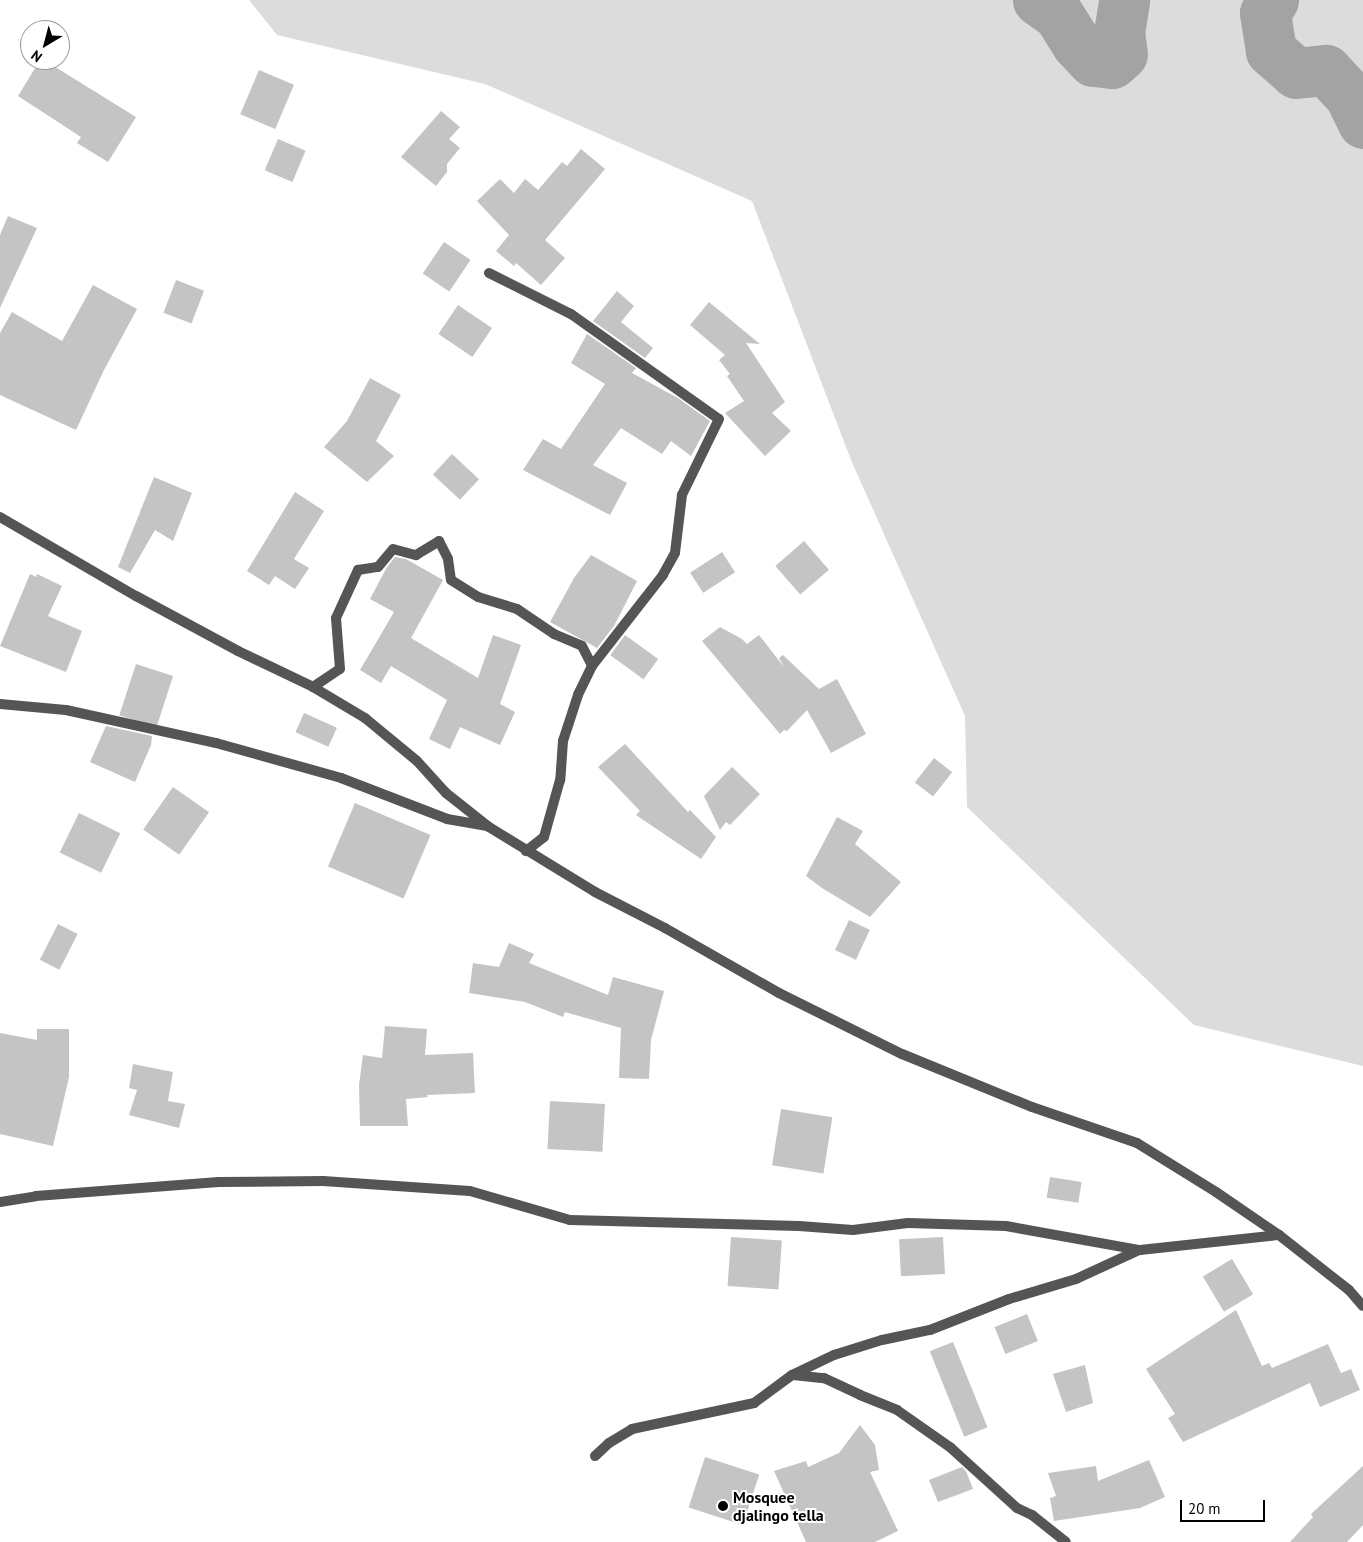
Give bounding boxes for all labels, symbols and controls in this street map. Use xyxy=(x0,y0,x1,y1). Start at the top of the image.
north arrow xyxy=(20,20,70,70)
text: N xyxy=(27,46,46,66)
place label: Mosquee djalingo tella xyxy=(733,1487,824,1525)
scale bar xyxy=(1183,1490,1268,1522)
text: 20 m xyxy=(1188,1499,1221,1518)
marker: Mosquee djalingo tella xyxy=(717,1500,729,1512)

